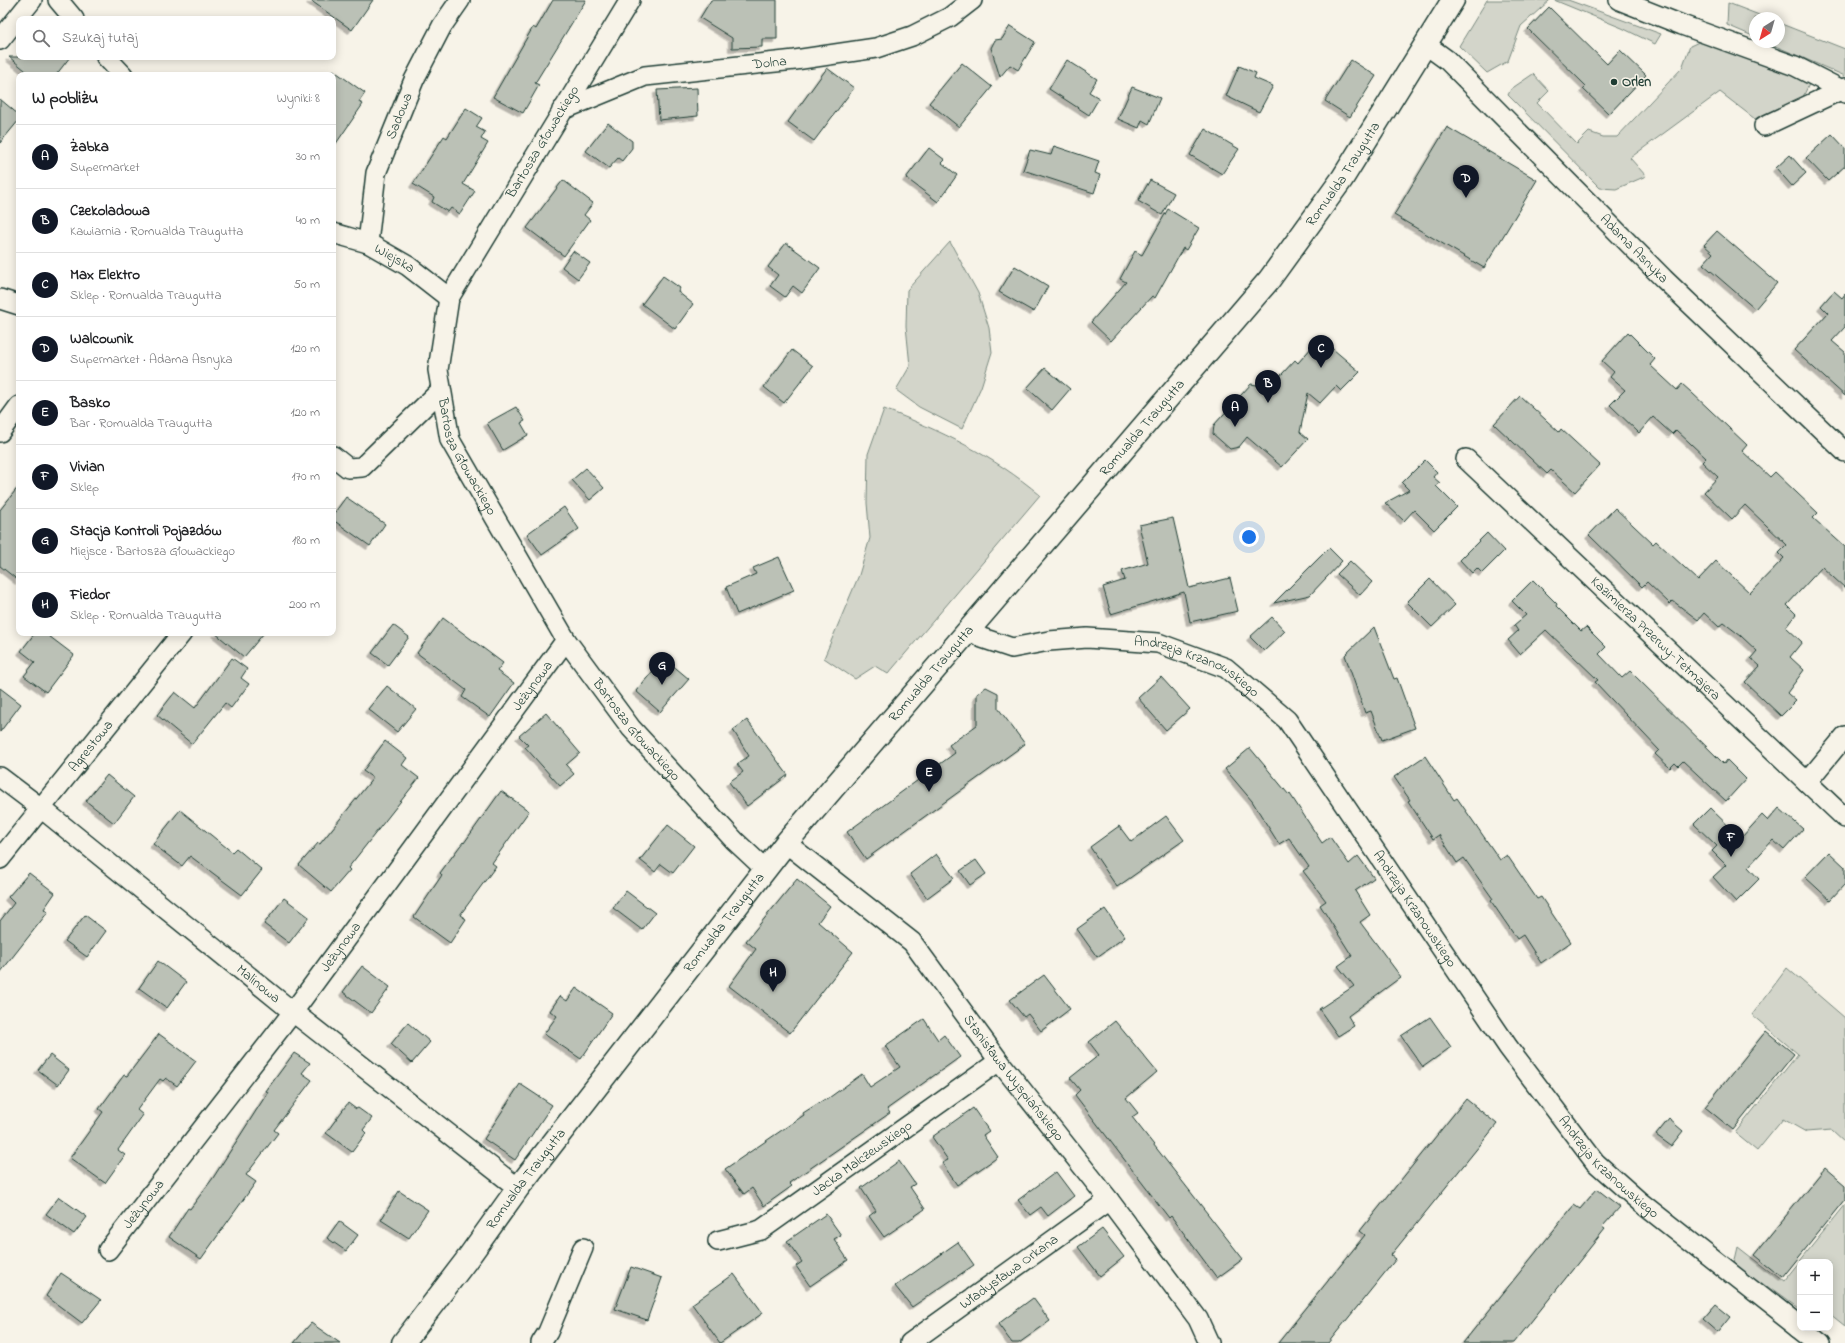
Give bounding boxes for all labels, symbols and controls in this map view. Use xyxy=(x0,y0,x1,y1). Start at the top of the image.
north arrow xyxy=(1749,12,1785,48)
search box xyxy=(16,16,336,60)
icon: search xyxy=(30,27,52,49)
text: Szukaj tutaj xyxy=(62,27,138,49)
street label: Dolna xyxy=(751,50,788,75)
place label: Orlen xyxy=(1622,72,1651,93)
marker: Orlen xyxy=(1609,77,1619,87)
street label: Bartosza Głowackiego xyxy=(501,82,586,204)
text: W pobliżu xyxy=(32,86,98,111)
text: Wyniki: 8 xyxy=(277,89,320,108)
street label: Sadowa xyxy=(380,90,418,142)
street label: Romualda Traugutta xyxy=(1301,118,1386,231)
text: Żabka xyxy=(70,136,109,158)
text: A xyxy=(41,147,49,166)
text: 30 m xyxy=(296,147,320,166)
text: Supermarket xyxy=(70,158,140,177)
pin: D xyxy=(1453,165,1479,198)
text: Czekoladowa xyxy=(70,200,150,222)
street label: Adama Asnyka xyxy=(1595,209,1673,288)
text: B xyxy=(41,211,49,230)
text: 40 m xyxy=(296,211,320,230)
text: Kawiarnia · Romualda Traugutta xyxy=(70,222,243,241)
street label: Wiejska xyxy=(370,238,420,278)
text: Max Elektro xyxy=(70,264,140,286)
text: C xyxy=(41,275,49,294)
text: 50 m xyxy=(294,275,320,294)
text: Sklep · Romualda Traugutta xyxy=(70,286,222,305)
text: Walcownik xyxy=(70,328,133,350)
pin: C xyxy=(1308,335,1334,368)
text: D xyxy=(40,339,50,358)
text: 120 m xyxy=(290,339,320,358)
text: Supermarket · Adama Asnyka xyxy=(70,350,233,369)
pin: B xyxy=(1255,370,1281,403)
street label: Romualda Traugutta xyxy=(1095,375,1190,481)
text: Basko xyxy=(70,392,110,414)
pin: A xyxy=(1222,394,1248,427)
street label: Bartosza Głowackiego xyxy=(432,395,502,519)
text: E xyxy=(41,403,49,422)
text: 120 m xyxy=(290,403,320,422)
text: Bar · Romualda Traugutta xyxy=(70,414,212,433)
text: Vivian xyxy=(70,456,105,478)
text: F xyxy=(41,467,49,486)
text: 170 m xyxy=(292,467,320,486)
text: Sklep xyxy=(70,478,99,497)
text: Stacja Kontroli Pojazdów xyxy=(70,520,222,542)
your location xyxy=(1239,527,1259,547)
text: G xyxy=(41,531,49,550)
text: 180 m xyxy=(292,531,320,550)
text: Miejsce · Bartosza Głowackiego xyxy=(70,542,235,561)
street label: Kazimierza Przerwy-Tetmajera xyxy=(1586,572,1725,705)
text: Fiedor xyxy=(70,584,110,606)
text: H xyxy=(41,595,49,614)
text: 200 m xyxy=(289,595,320,614)
text: Sklep · Romualda Traugutta xyxy=(70,606,222,625)
street label: Romualda Traugutta xyxy=(884,621,979,727)
street label: Andrzeja Krzanowskiego xyxy=(1133,631,1264,703)
pin: G xyxy=(649,652,675,685)
street label: Jeżynowa xyxy=(507,656,558,715)
street label: Bartosza Głowackiego xyxy=(587,673,685,786)
street label: Agrestowa xyxy=(63,716,118,777)
pin: E xyxy=(916,759,942,792)
pin: F xyxy=(1718,824,1744,857)
street label: Andrzeja Krzanowskiego xyxy=(1367,846,1462,972)
street label: Romualda Traugutta xyxy=(678,868,770,977)
street label: Jeżynowa xyxy=(315,918,366,977)
street label: Malinowa xyxy=(232,959,285,1008)
pin: H xyxy=(760,959,786,992)
street label: Stanisława Wyspiańskiego xyxy=(958,1010,1069,1146)
street label: Andrzeja Krzanowskiego xyxy=(1553,1111,1663,1224)
street label: Jacka Malczewskiego xyxy=(807,1115,917,1202)
street label: Romualda Traugutta xyxy=(481,1124,571,1234)
street label: Jeżynowa xyxy=(118,1175,170,1233)
street label: Władysława Orkana xyxy=(955,1229,1063,1315)
map controls xyxy=(1797,1259,1833,1331)
button: + xyxy=(1797,1259,1833,1295)
button: − xyxy=(1797,1295,1833,1331)

